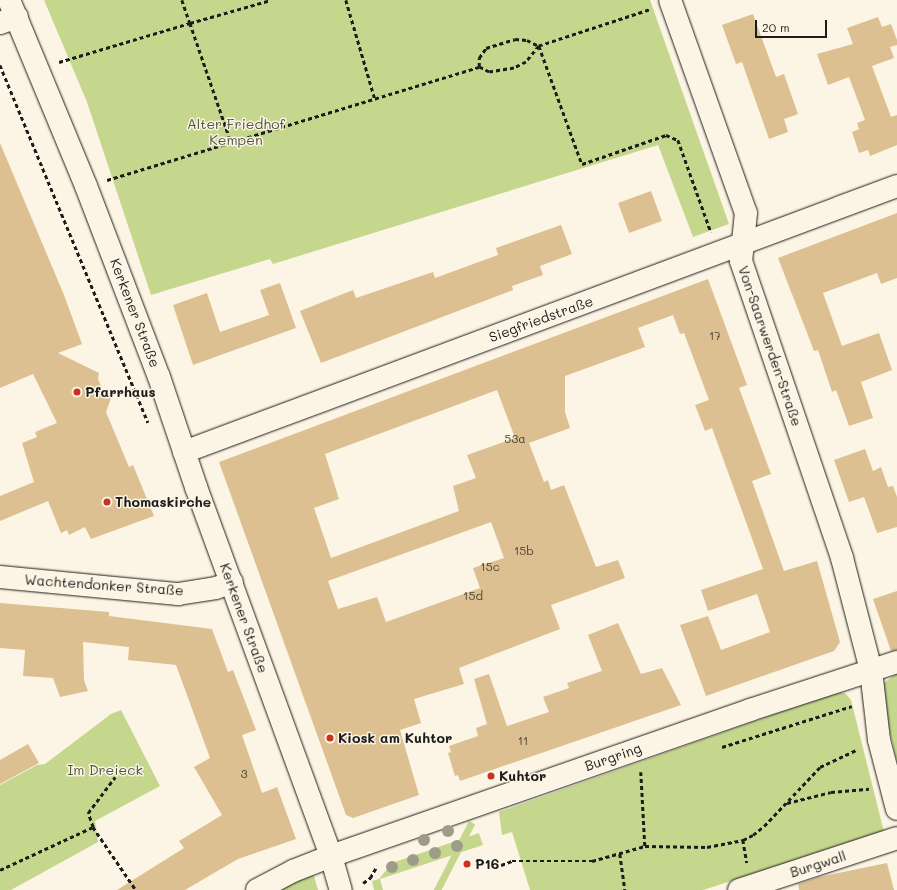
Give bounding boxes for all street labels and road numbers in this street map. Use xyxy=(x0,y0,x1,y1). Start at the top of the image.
street label: Kerkener Straße xyxy=(106,256,164,370)
street label: Von-Saarwerden-Straße xyxy=(735,264,805,428)
street label: Siegfriedstraße xyxy=(487,292,595,346)
street label: Kerkener Straße xyxy=(216,561,272,675)
street label: Wachtendonker Straße xyxy=(24,571,184,599)
street label: Burgring xyxy=(583,740,643,774)
street label: Burgwall xyxy=(788,847,848,881)

